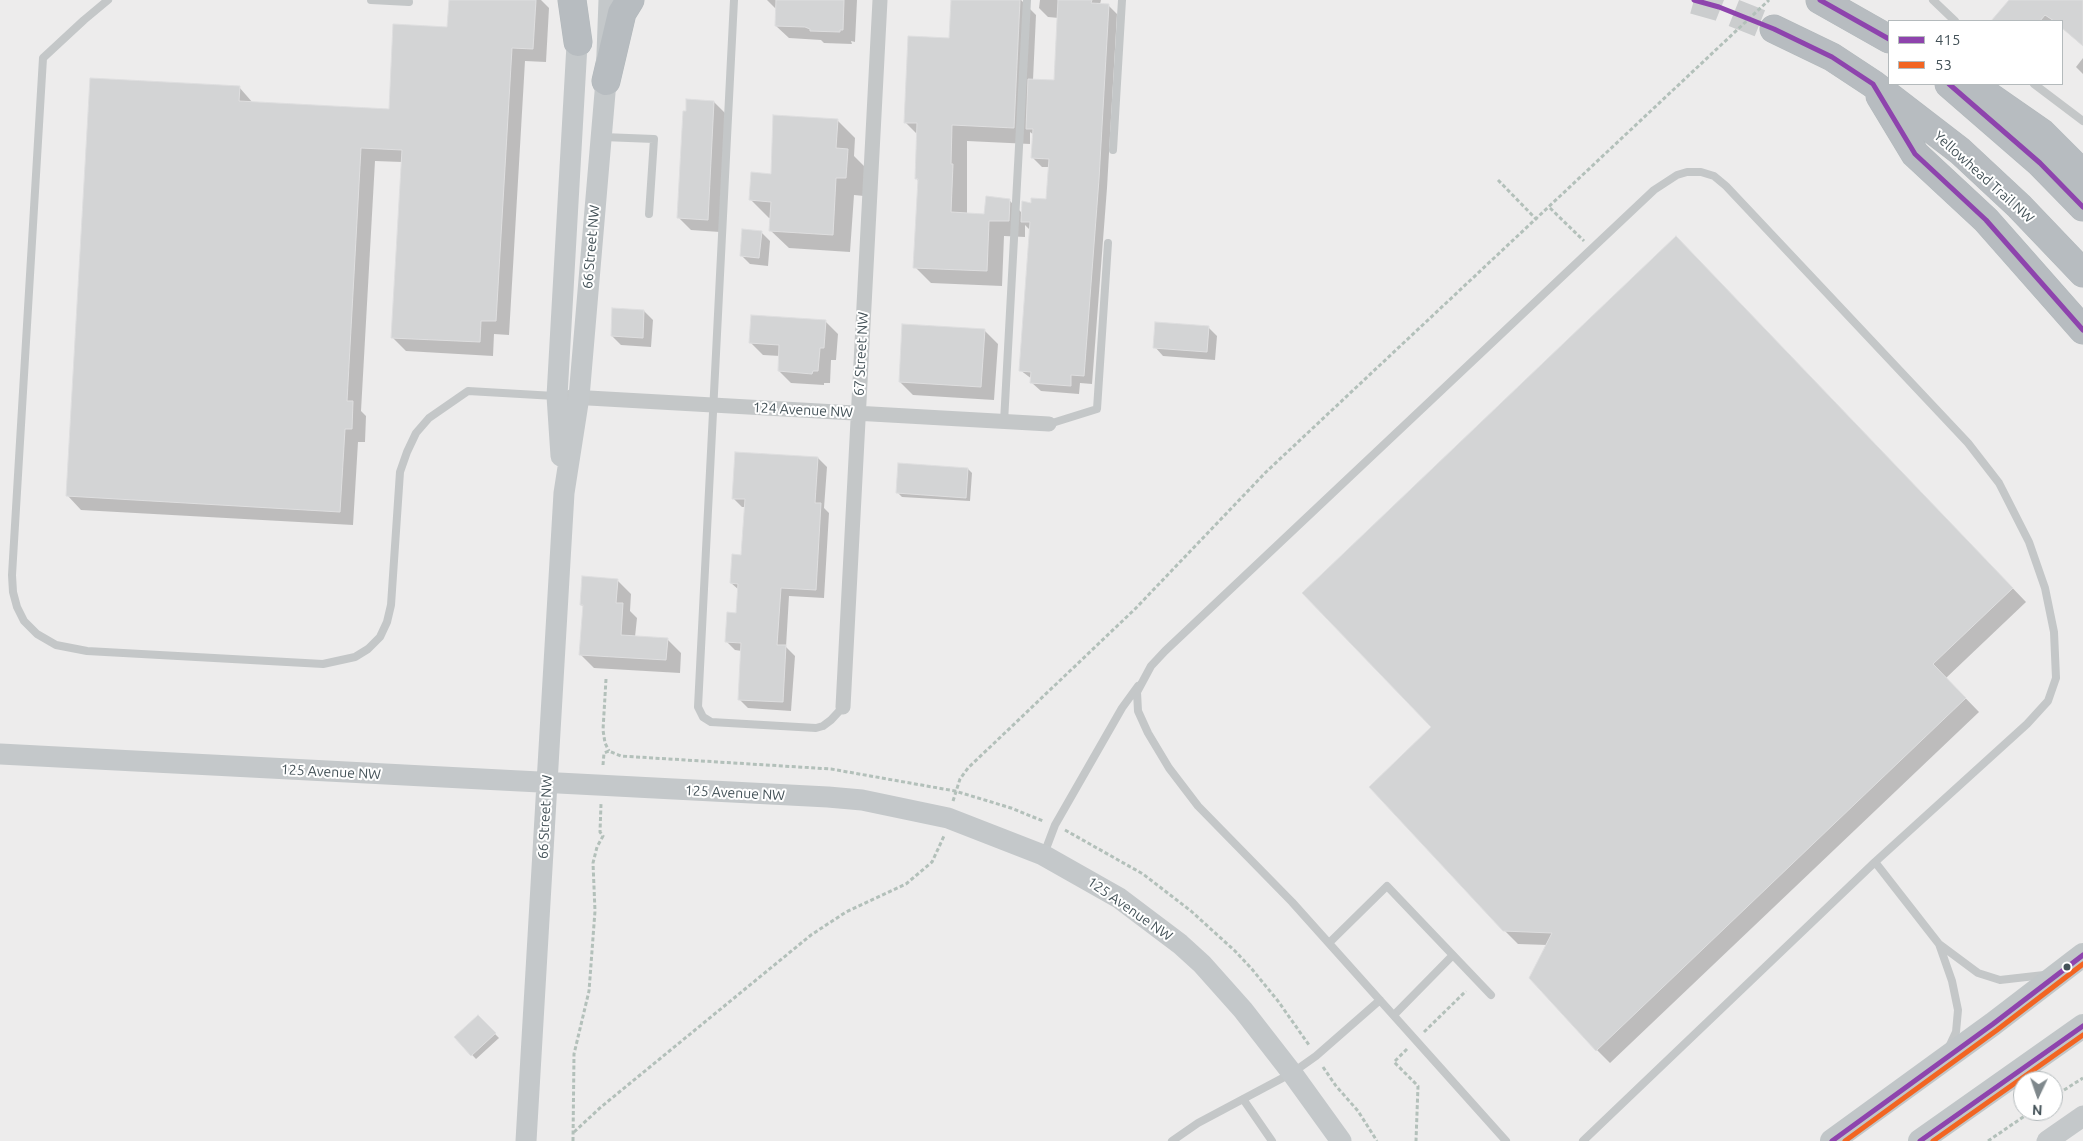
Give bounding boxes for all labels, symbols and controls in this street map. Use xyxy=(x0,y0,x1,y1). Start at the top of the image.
legend xyxy=(1888,20,2063,85)
text: 415 xyxy=(1935,31,1960,48)
text: 53 xyxy=(1935,56,1952,73)
street label: Yellowhead Trail NW xyxy=(1930,128,2038,226)
street label: 66 Street NW xyxy=(579,204,603,290)
street label: 67 Street NW xyxy=(850,312,872,396)
street label: 124 Avenue NW xyxy=(753,399,853,421)
street label: 125 Avenue NW xyxy=(281,761,381,783)
street label: 66 Street NW xyxy=(534,775,556,859)
street label: 125 Avenue NW xyxy=(685,782,785,804)
street label: 125 Avenue NW xyxy=(1084,873,1176,945)
unlabelled marker xyxy=(2062,962,2072,972)
north arrow xyxy=(2013,1071,2063,1121)
text: N xyxy=(2032,1102,2043,1118)

